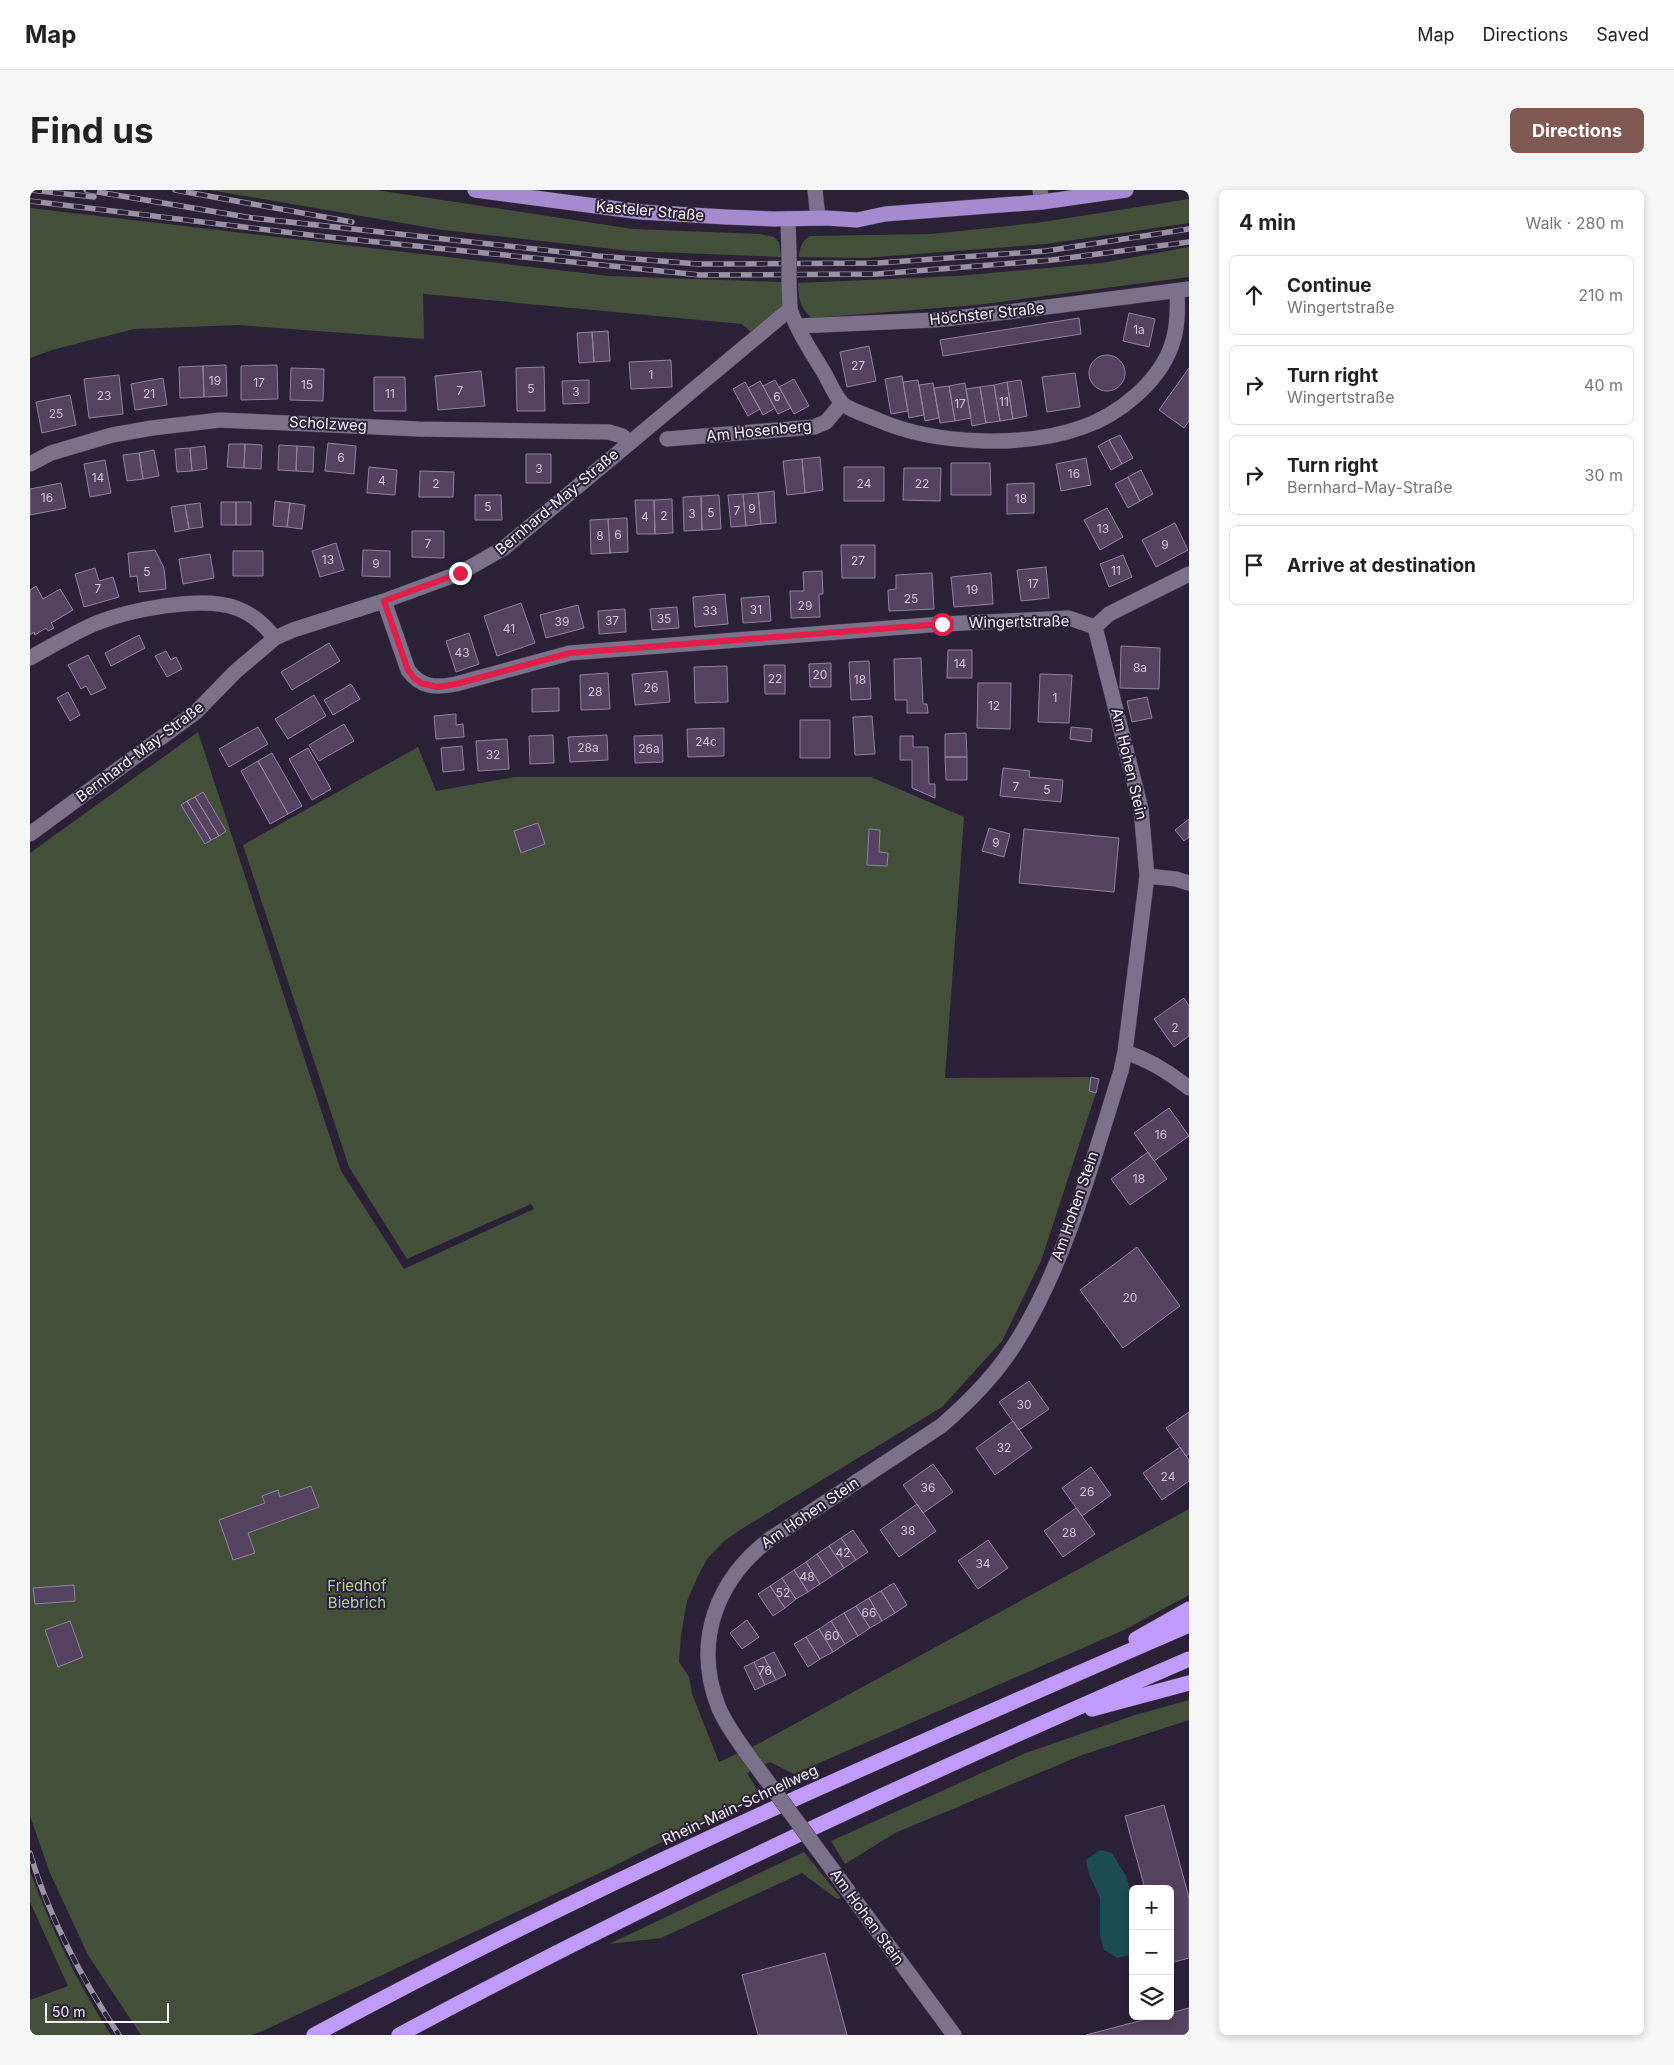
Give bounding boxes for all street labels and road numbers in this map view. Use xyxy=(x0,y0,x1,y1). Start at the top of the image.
street label: Kasteler Straße xyxy=(595,196,705,225)
street label: Höchster Straße xyxy=(929,298,1045,329)
street label: Scholzweg xyxy=(289,412,367,435)
street label: Am Hosenberg xyxy=(705,416,813,445)
street label: Bernhard-May-Straße xyxy=(491,444,622,559)
street label: Wingertstraße xyxy=(968,611,1070,632)
street label: Bernhard-May-Straße xyxy=(72,697,207,806)
street label: Am Hohen Stein xyxy=(1107,706,1152,822)
street label: Am Hohen Stein xyxy=(1047,1149,1102,1263)
street label: Am Hohen Stein xyxy=(757,1473,862,1552)
street label: Rhein-Main-Schnellweg xyxy=(659,1760,821,1849)
street label: Am Hohen Stein xyxy=(826,1865,909,1968)

